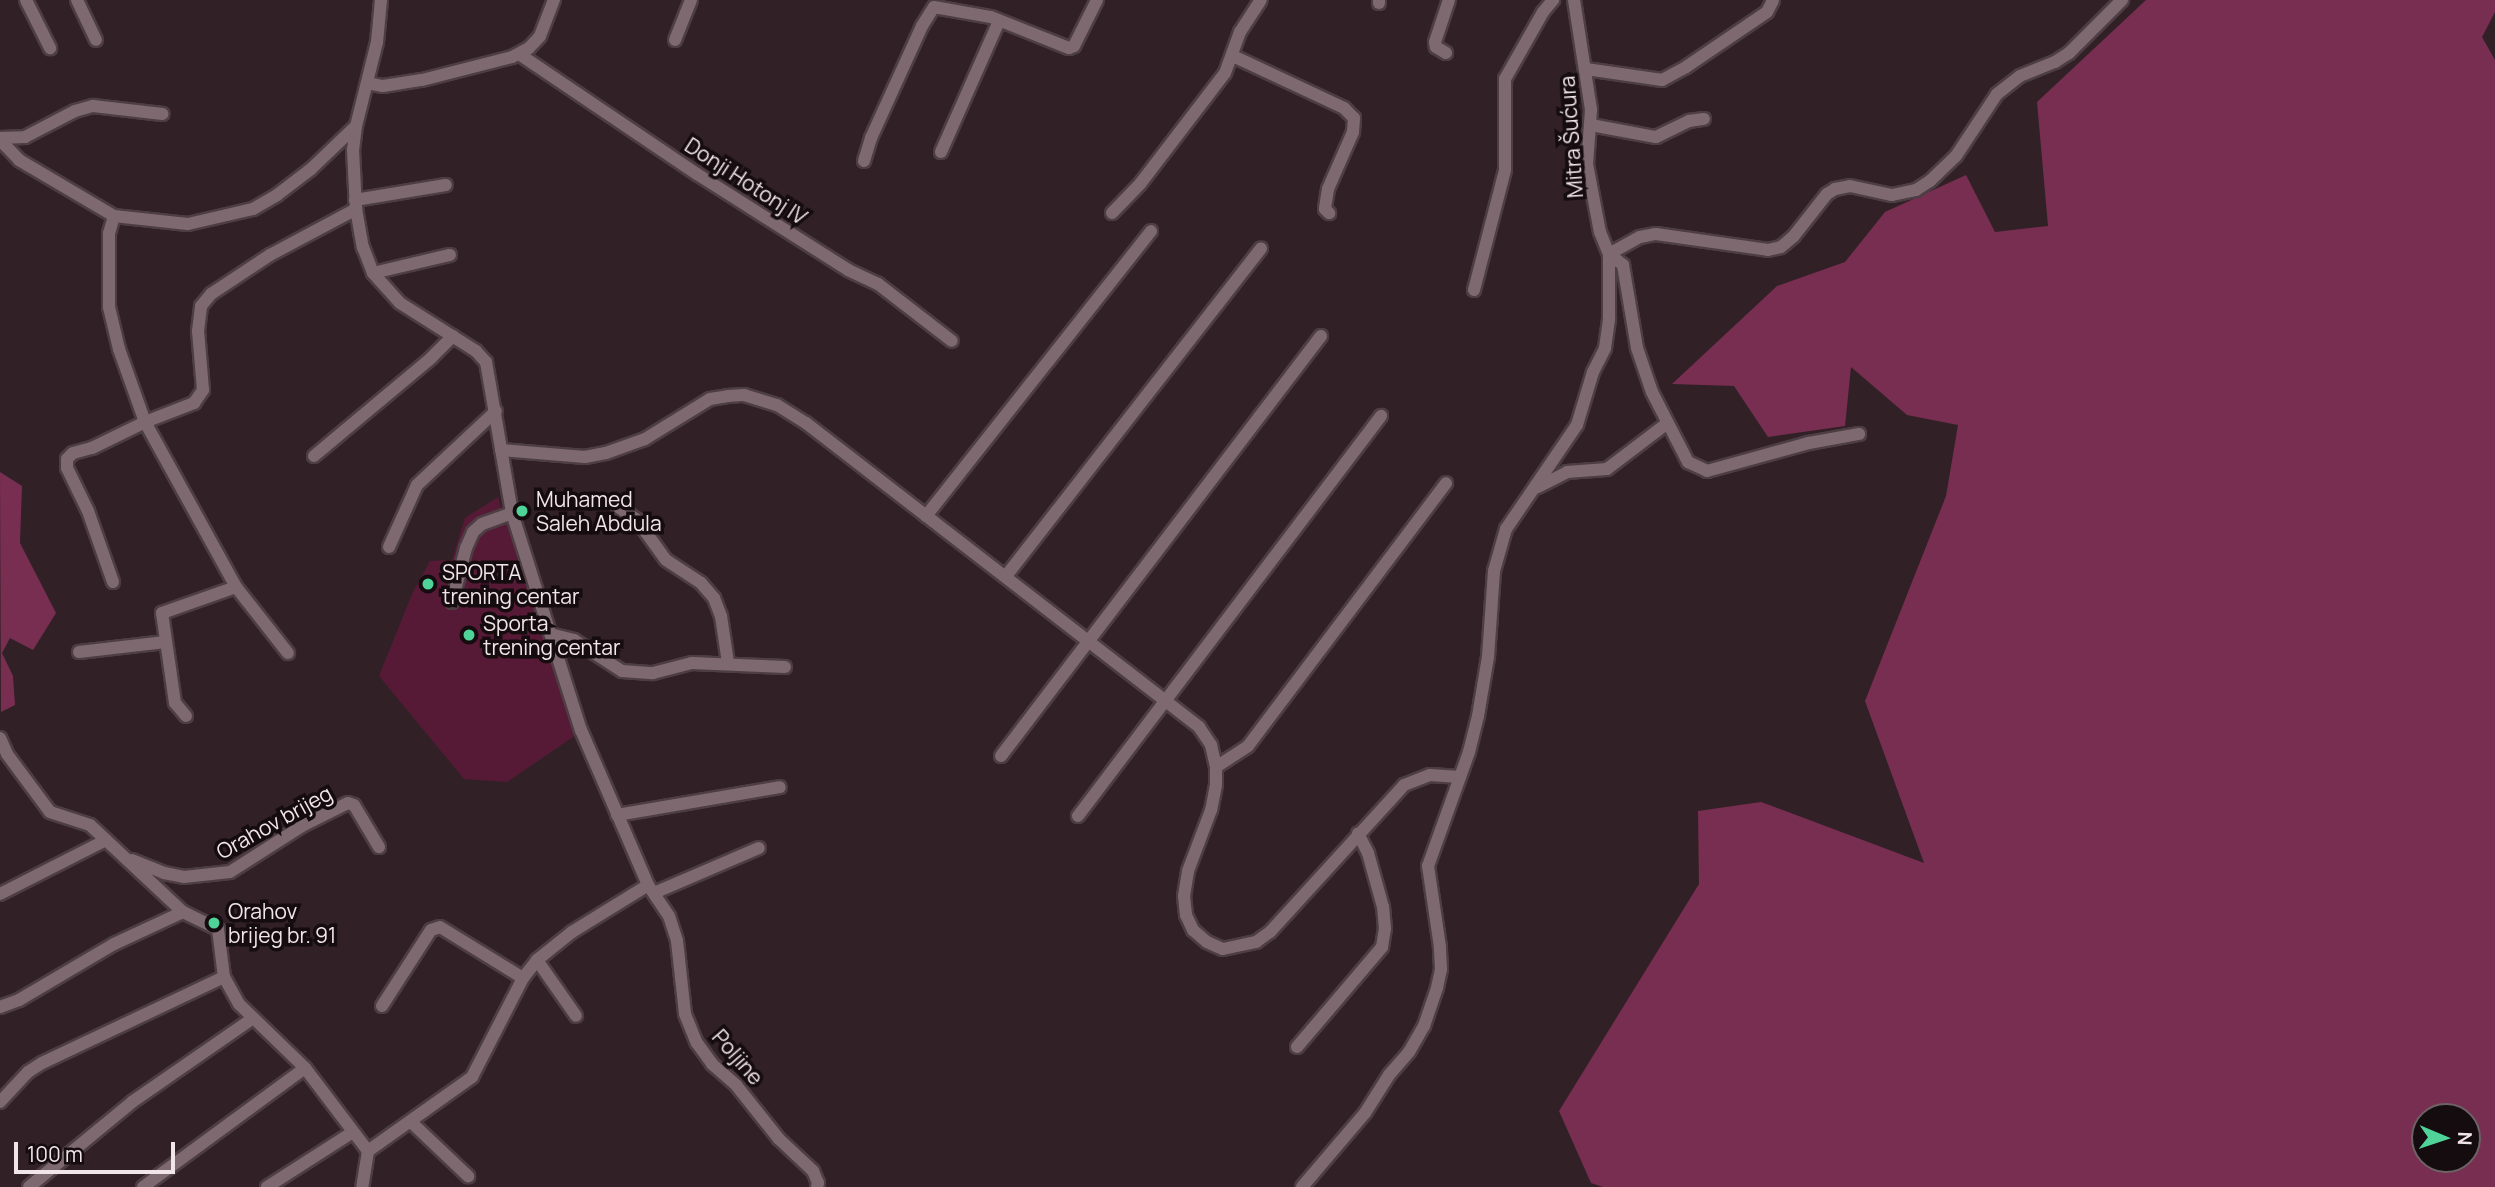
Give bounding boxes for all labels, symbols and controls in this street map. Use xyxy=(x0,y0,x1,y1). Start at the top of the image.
street label: Mitra Šućura xyxy=(1554,75,1588,199)
street label: Donji Hotonj IV xyxy=(680,132,812,230)
place label: Muhamed Saleh Abdula xyxy=(536,486,662,536)
marker: Muhamed Saleh Abdula xyxy=(514,503,530,519)
place label: SPORTA trening centar xyxy=(442,559,580,609)
marker: SPORTA trening centar xyxy=(420,576,436,592)
place label: Sporta trening centar xyxy=(483,610,621,660)
marker: Sporta trening centar xyxy=(461,627,477,643)
street label: Orahov brijeg xyxy=(212,780,336,864)
place label: Orahov brijeg br. 91 xyxy=(228,898,336,948)
marker: Orahov brijeg br. 91 xyxy=(206,915,222,931)
street label: Poljine xyxy=(707,1024,769,1090)
north arrow xyxy=(2411,1103,2481,1173)
scale bar xyxy=(18,1128,178,1172)
text: N xyxy=(2452,1131,2478,1146)
text: 100 m xyxy=(27,1140,83,1168)

